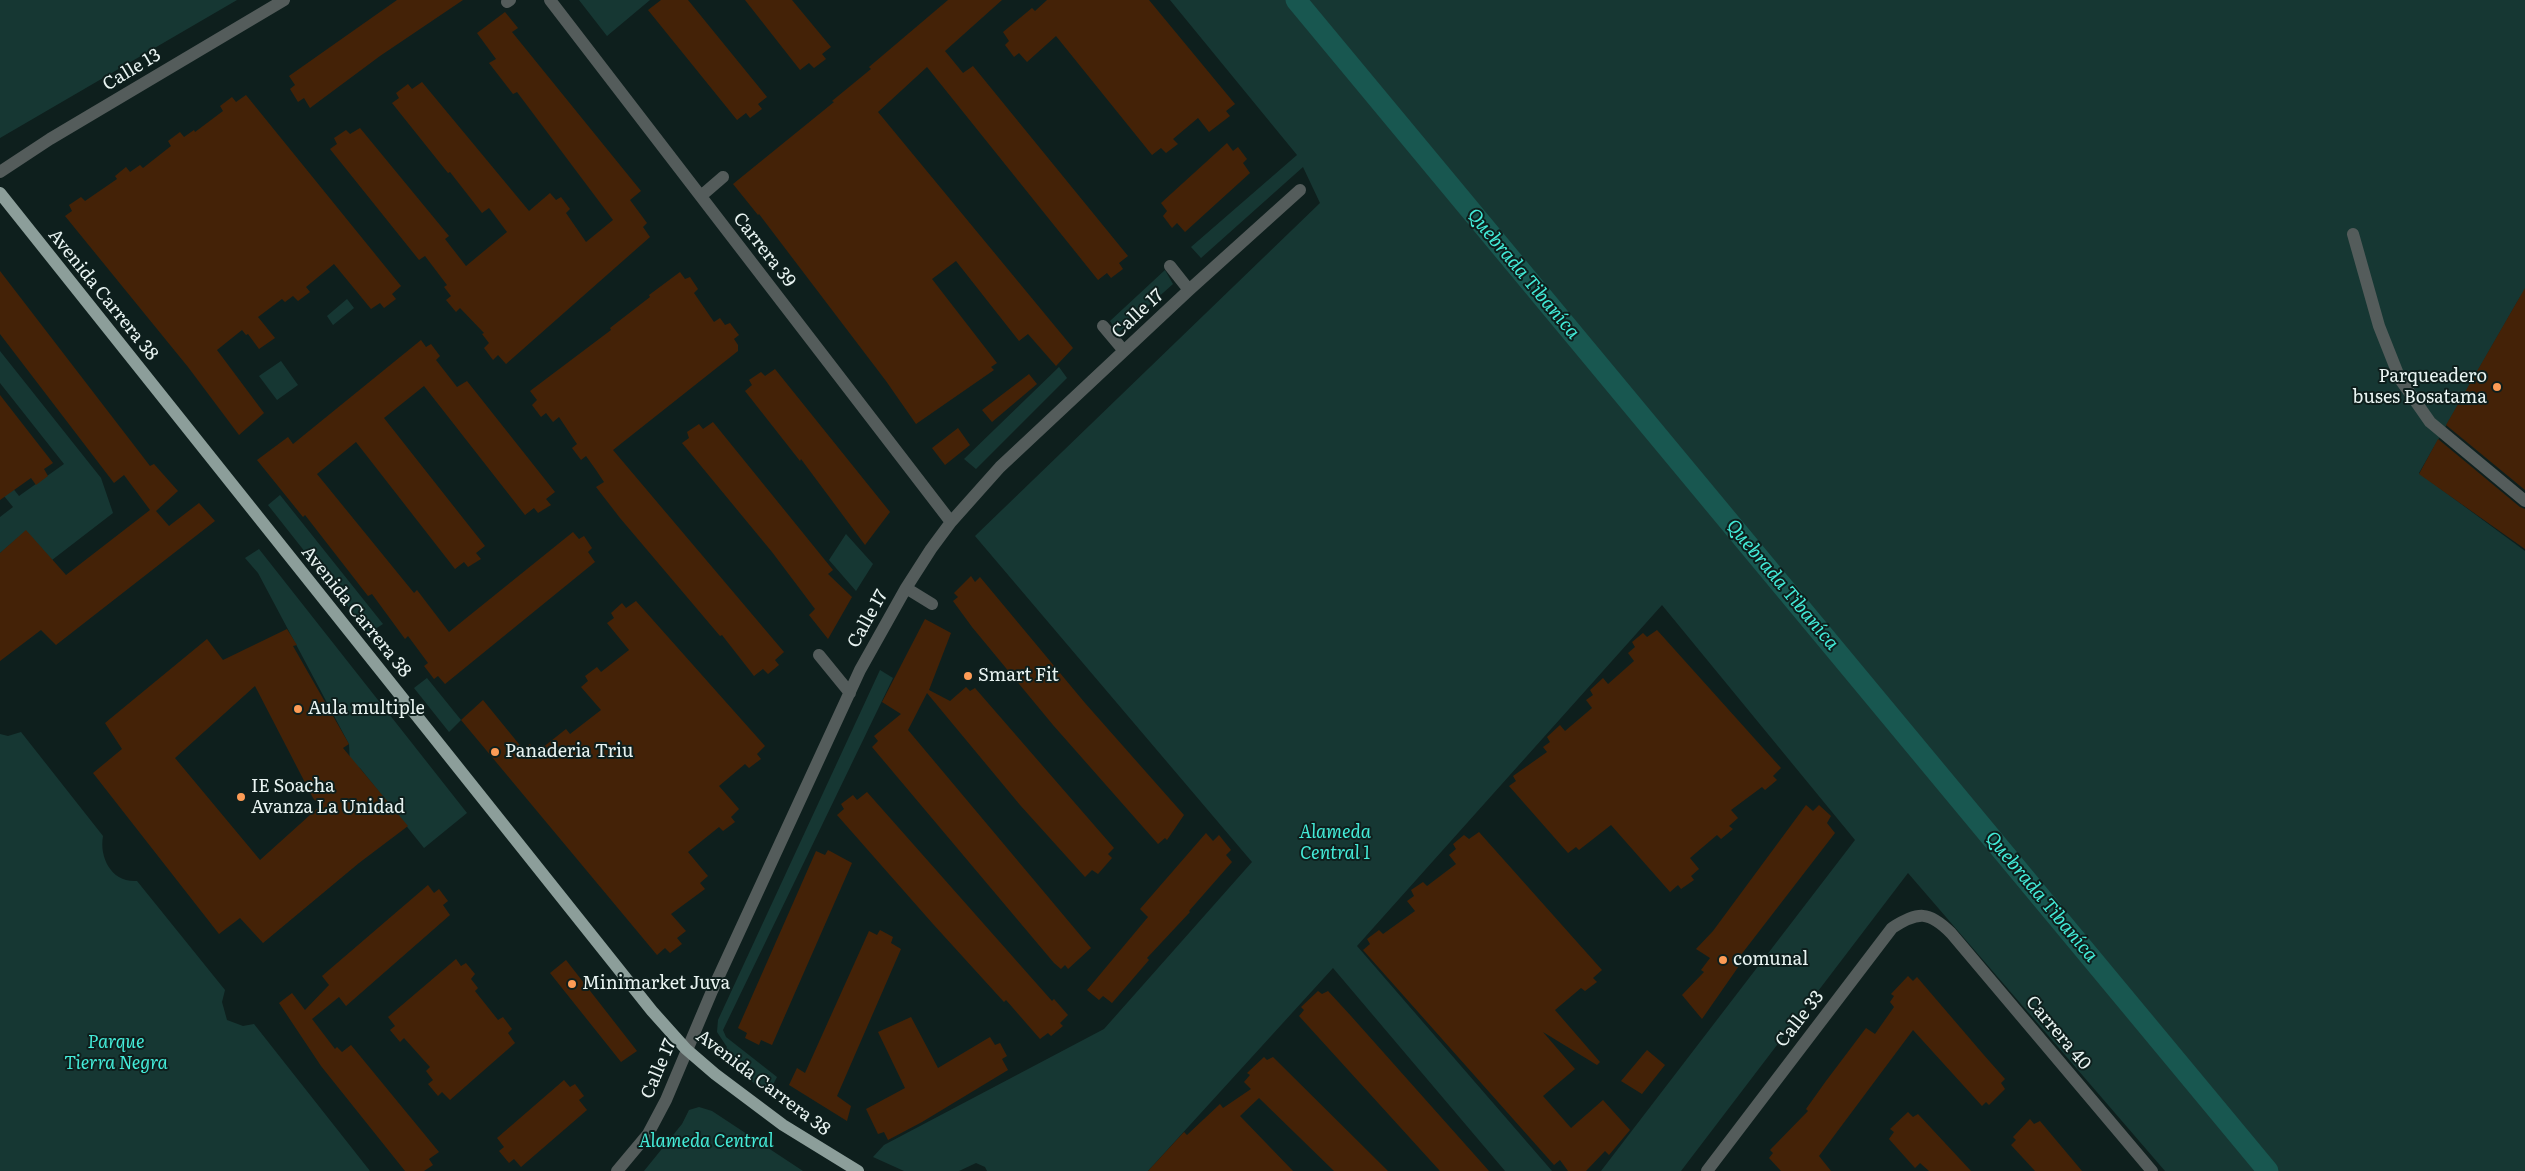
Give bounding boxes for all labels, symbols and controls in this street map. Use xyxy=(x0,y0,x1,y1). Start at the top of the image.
street label: Calle 13 xyxy=(99,44,165,96)
water label: Quebrada Tibaníca xyxy=(1462,204,1584,344)
street label: Carrera 39 xyxy=(728,208,800,292)
street label: Avenida Carrera 38 xyxy=(43,225,163,365)
street label: Calle 17 xyxy=(1108,285,1168,343)
place label: Parqueadero buses Bosatama xyxy=(2353,366,2487,408)
marker: Parqueadero buses Bosatama xyxy=(2491,381,2503,393)
water label: Quebrada Tibaníca xyxy=(1721,515,1843,655)
street label: Avenida Carrera 38 xyxy=(296,542,416,682)
street label: Calle 17 xyxy=(843,586,893,652)
place label: Smart Fit xyxy=(978,665,1059,687)
marker: Smart Fit xyxy=(962,670,974,682)
place label: Aula multiple xyxy=(308,698,425,720)
marker: Aula multiple xyxy=(292,703,304,715)
place label: Panaderia Triu xyxy=(505,741,633,763)
marker: Panaderia Triu xyxy=(489,746,501,758)
place label: IE Soacha Avanza La Unidad xyxy=(251,776,405,819)
marker: IE Soacha Avanza La Unidad xyxy=(235,791,247,803)
park label: Alameda Central 1 xyxy=(1299,822,1371,864)
water label: Quebrada Tibaníca xyxy=(1980,827,2102,967)
place label: comunal xyxy=(1733,949,1808,971)
marker: comunal xyxy=(1717,954,1729,966)
place label: Minimarket Juva xyxy=(582,973,730,995)
marker: Minimarket Juva xyxy=(566,978,578,990)
street label: Calle 33 xyxy=(1771,986,1829,1052)
street label: Carrera 40 xyxy=(2021,992,2095,1074)
street label: Avenida Carrera 38 xyxy=(692,1025,834,1141)
park label: Parque Tierra Negra xyxy=(64,1032,168,1074)
street label: Calle 17 xyxy=(637,1036,681,1102)
park label: Alameda Central xyxy=(638,1131,774,1153)

